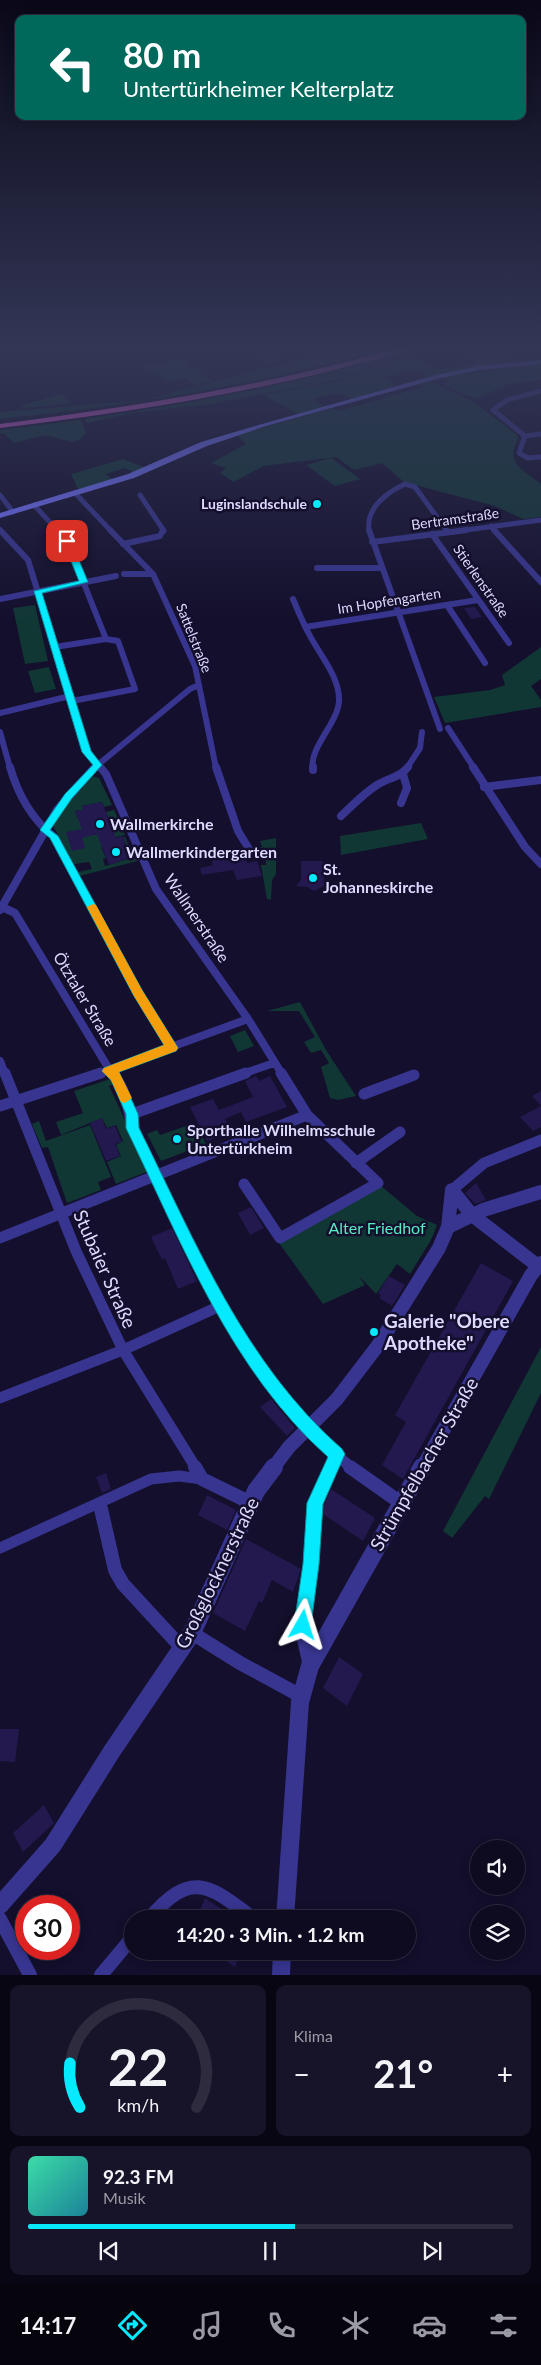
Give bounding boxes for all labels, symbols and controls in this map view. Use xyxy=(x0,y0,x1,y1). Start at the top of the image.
text: 80 m xyxy=(123,33,201,75)
icon: left xyxy=(40,35,105,100)
text: Untertürkheimer Kelterplatz xyxy=(123,75,394,102)
place label: Luginslandschule xyxy=(201,495,308,512)
marker: Luginslandschule xyxy=(311,498,323,510)
street label: Bertramstraße xyxy=(410,504,500,533)
pin xyxy=(46,520,88,562)
icon: arrive xyxy=(53,527,81,555)
street label: Stierlenstraße xyxy=(450,541,513,621)
street label: Im Hopfengarten xyxy=(336,584,442,617)
street label: Sattelstraße xyxy=(173,601,216,675)
place label: Wallmerkirche xyxy=(110,814,214,833)
marker: Wallmerkirche xyxy=(94,818,106,830)
place label: Wallmerkindergarten xyxy=(126,842,277,861)
marker: Wallmerkindergarten xyxy=(110,846,122,858)
place label: St. Johanneskirche xyxy=(323,859,434,896)
street label: Wallmerstraße xyxy=(161,870,234,966)
marker: St. Johanneskirche xyxy=(307,872,319,884)
street label: Ötztaler Straße xyxy=(50,948,121,1049)
place label: Sporthalle Wilhelmsschule Untertürkheim xyxy=(187,1120,376,1157)
marker: Sporthalle Wilhelmsschule Untertürkheim xyxy=(171,1133,183,1145)
street label: Stubaier Straße xyxy=(69,1206,142,1332)
park label: Alter Friedhof xyxy=(328,1218,426,1237)
place label: Galerie "Obere Apotheke" xyxy=(383,1309,510,1354)
marker: Galerie "Obere Apotheke" xyxy=(368,1326,380,1338)
street label: Strümpfelbacher Straße xyxy=(365,1373,483,1555)
street label: Großglocknerstraße xyxy=(170,1493,263,1652)
position arrow xyxy=(276,1598,328,1650)
map controls xyxy=(470,1840,525,1960)
button: sound xyxy=(470,1840,525,1895)
speed limit sign: 30 xyxy=(15,1895,80,1960)
button: layers xyxy=(470,1905,525,1960)
text: 14:20 · 3 Min. · 1.2 km xyxy=(176,1923,364,1946)
text: Klima xyxy=(294,2026,333,2045)
text: 22 xyxy=(108,2035,168,2097)
text: 21° xyxy=(373,2050,433,2096)
text: − xyxy=(294,2057,310,2091)
text: + xyxy=(497,2057,513,2091)
text: km/h xyxy=(117,2094,159,2116)
text: 92.3 FM xyxy=(103,2165,174,2188)
text: Musik xyxy=(103,2188,146,2207)
icon: previous xyxy=(95,2237,123,2265)
icon: pause xyxy=(256,2237,284,2265)
icon: next xyxy=(418,2237,446,2265)
icon: directions xyxy=(115,2308,150,2343)
icon: music xyxy=(190,2308,225,2343)
icon: phone xyxy=(264,2308,299,2343)
icon: climate xyxy=(338,2308,373,2343)
icon: car xyxy=(412,2308,447,2343)
icon: filters xyxy=(486,2308,521,2343)
text: 14:17 xyxy=(20,2312,76,2339)

